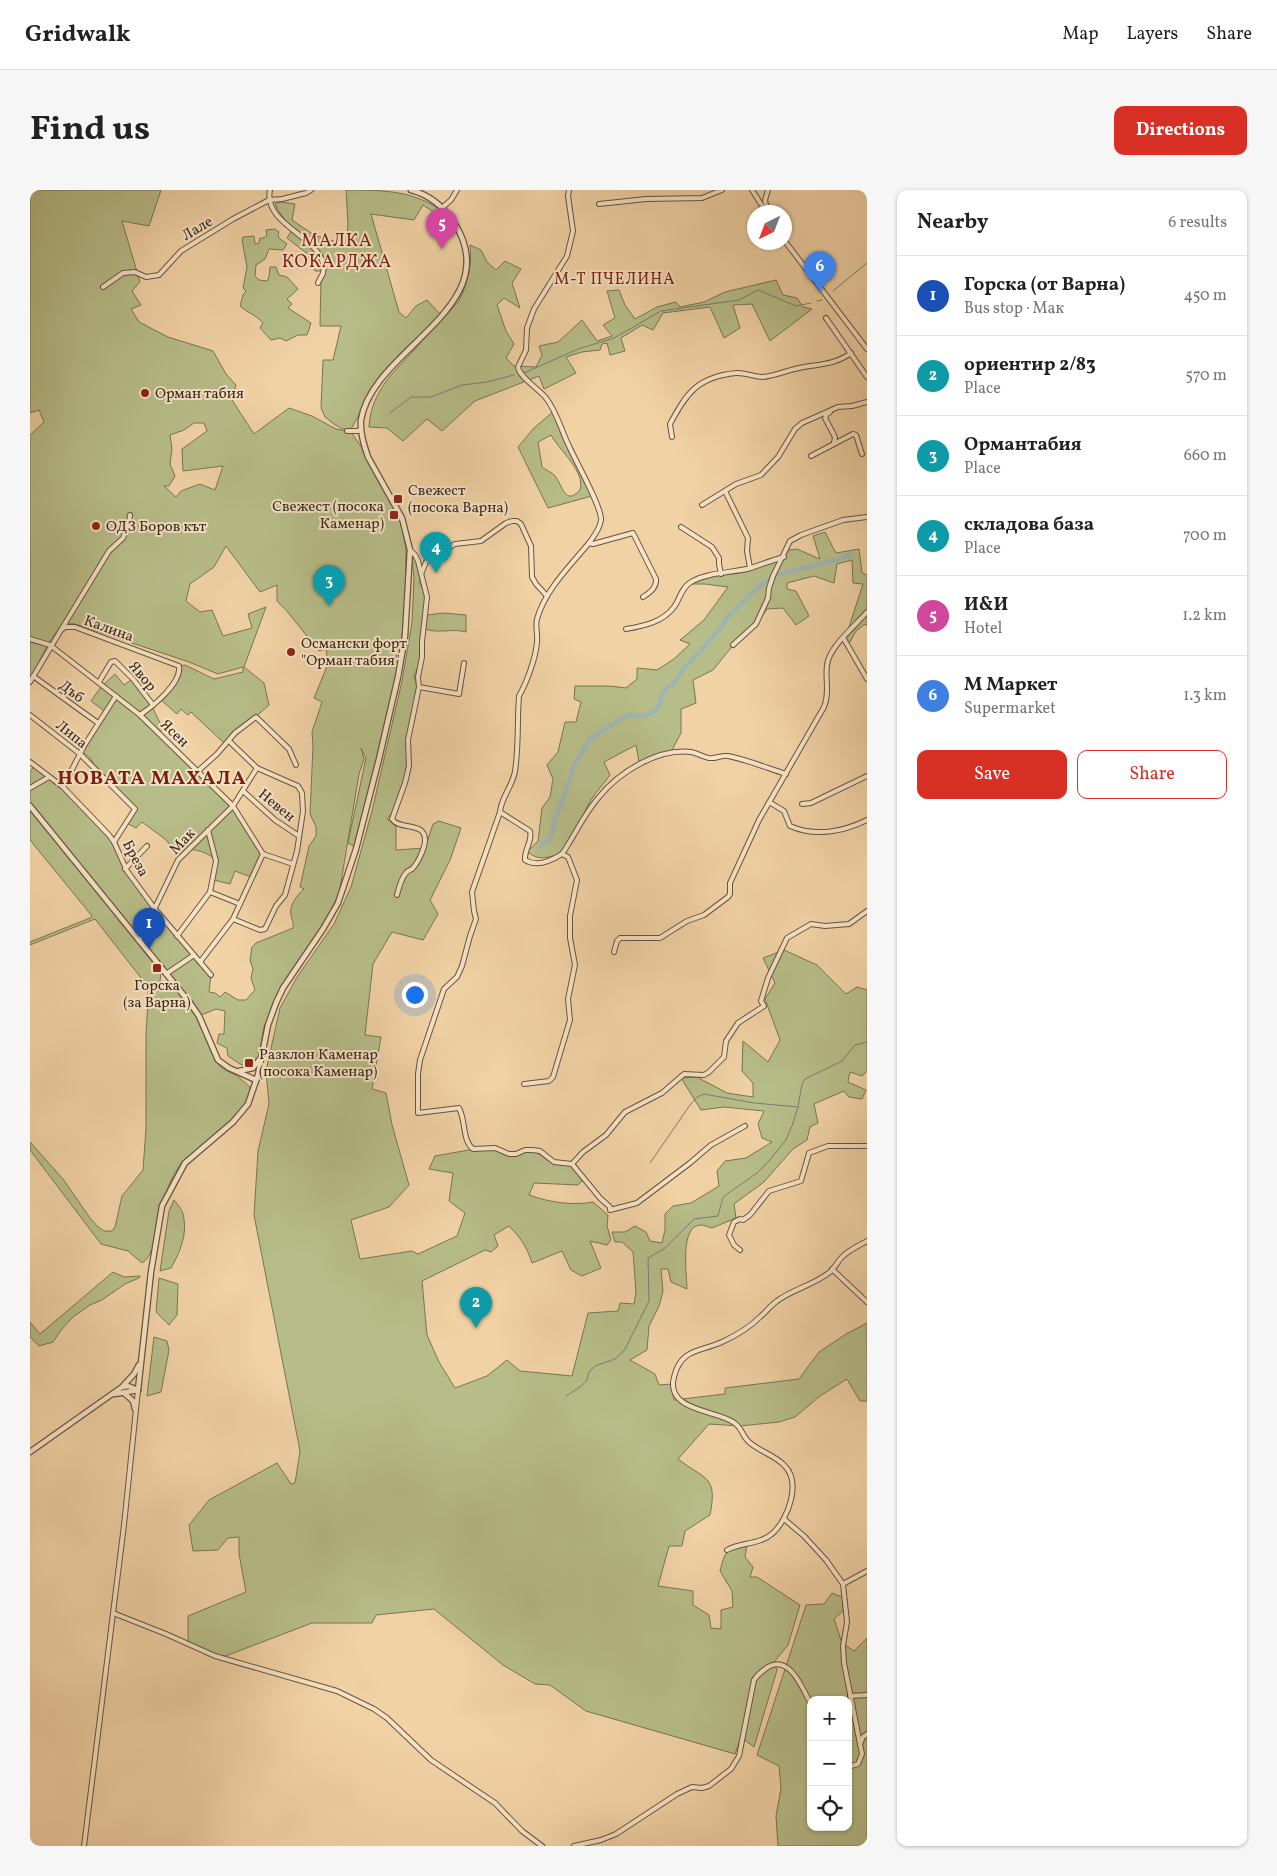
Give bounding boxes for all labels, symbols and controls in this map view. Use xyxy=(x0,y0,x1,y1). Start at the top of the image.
text: Gridwalk xyxy=(25,18,131,52)
text: Map xyxy=(1062,22,1098,47)
text: Layers xyxy=(1126,22,1178,47)
text: Share xyxy=(1206,22,1252,47)
text: Find us xyxy=(30,106,150,154)
button: Directions xyxy=(1114,106,1247,155)
north arrow xyxy=(747,205,792,250)
pin: 5 xyxy=(426,208,458,249)
text: Nearby xyxy=(917,208,988,237)
street label: Лале xyxy=(178,212,217,247)
text: 6 results xyxy=(1168,212,1227,234)
district label: МАЛКА КОКАРДЖА xyxy=(282,229,392,275)
pin: 6 xyxy=(804,251,836,292)
district label: М-Т ПЧЕЛИНА xyxy=(554,269,676,291)
text: Горска (от Варна) xyxy=(964,272,1125,298)
text: 1 xyxy=(930,285,936,307)
text: 450 m xyxy=(1184,285,1227,307)
text: Bus stop · Мак xyxy=(964,298,1064,320)
text: ориентир 2/83 xyxy=(964,352,1096,378)
text: 2 xyxy=(929,365,937,387)
text: 570 m xyxy=(1185,365,1227,387)
text: Place xyxy=(964,378,1001,400)
place label: Орман табия xyxy=(155,384,244,405)
marker: Орман табия xyxy=(139,387,151,399)
text: Ормантабия xyxy=(964,432,1082,458)
text: 3 xyxy=(929,445,937,467)
text: 660 m xyxy=(1184,445,1227,467)
text: Place xyxy=(964,458,1001,480)
place label: Свежест (посока Варна) xyxy=(408,481,508,519)
marker: Свежест (посока Варна) xyxy=(392,493,404,505)
place label: Свежест (посока Каменар) xyxy=(272,497,384,535)
marker: Свежест (посока Каменар) xyxy=(388,509,400,521)
text: складова база xyxy=(964,512,1094,538)
place label: ОДЗ Боров кът xyxy=(106,517,207,538)
marker: ОДЗ Боров кът xyxy=(90,520,102,532)
text: 4 xyxy=(928,525,938,547)
text: 700 m xyxy=(1183,525,1227,547)
pin: 4 xyxy=(420,532,452,573)
text: Place xyxy=(964,538,1001,560)
pin: 3 xyxy=(313,565,345,606)
text: И&И xyxy=(964,592,1008,618)
text: 5 xyxy=(929,605,937,627)
text: 1.2 km xyxy=(1182,605,1227,627)
street label: Калина xyxy=(81,611,136,648)
text: Hotel xyxy=(964,618,1002,640)
place label: Османски форт "Орман табия" xyxy=(301,634,407,672)
marker: Османски форт "Орман табия" xyxy=(285,646,297,658)
street label: Явор xyxy=(123,657,161,697)
text: М Маркет xyxy=(964,672,1058,698)
street label: Дъб xyxy=(54,676,88,709)
text: 6 xyxy=(929,685,937,707)
text: 1.3 km xyxy=(1183,685,1227,707)
text: Supermarket xyxy=(964,698,1056,720)
street label: Ясен xyxy=(155,715,193,753)
street label: Липа xyxy=(51,716,91,754)
button: Save xyxy=(917,750,1067,799)
button: Share xyxy=(1077,750,1227,799)
district label: НОВАТА МАХАЛА xyxy=(57,765,247,793)
street label: Невен xyxy=(253,785,299,828)
street label: Мак xyxy=(165,824,201,860)
street label: Бреза xyxy=(116,837,153,881)
pin: 1 xyxy=(133,908,165,949)
marker: Горска (за Варна) xyxy=(151,962,163,974)
place label: Горска (за Варна) xyxy=(123,976,191,1014)
your location xyxy=(402,982,428,1008)
place label: Разклон Каменар (посока Каменар) xyxy=(259,1045,378,1083)
marker: Разклон Каменар (посока Каменар) xyxy=(243,1057,255,1069)
pin: 2 xyxy=(460,1287,492,1328)
map controls xyxy=(807,1696,852,1831)
button: + xyxy=(807,1696,852,1741)
button: − xyxy=(807,1741,852,1786)
button: locate xyxy=(807,1786,852,1831)

